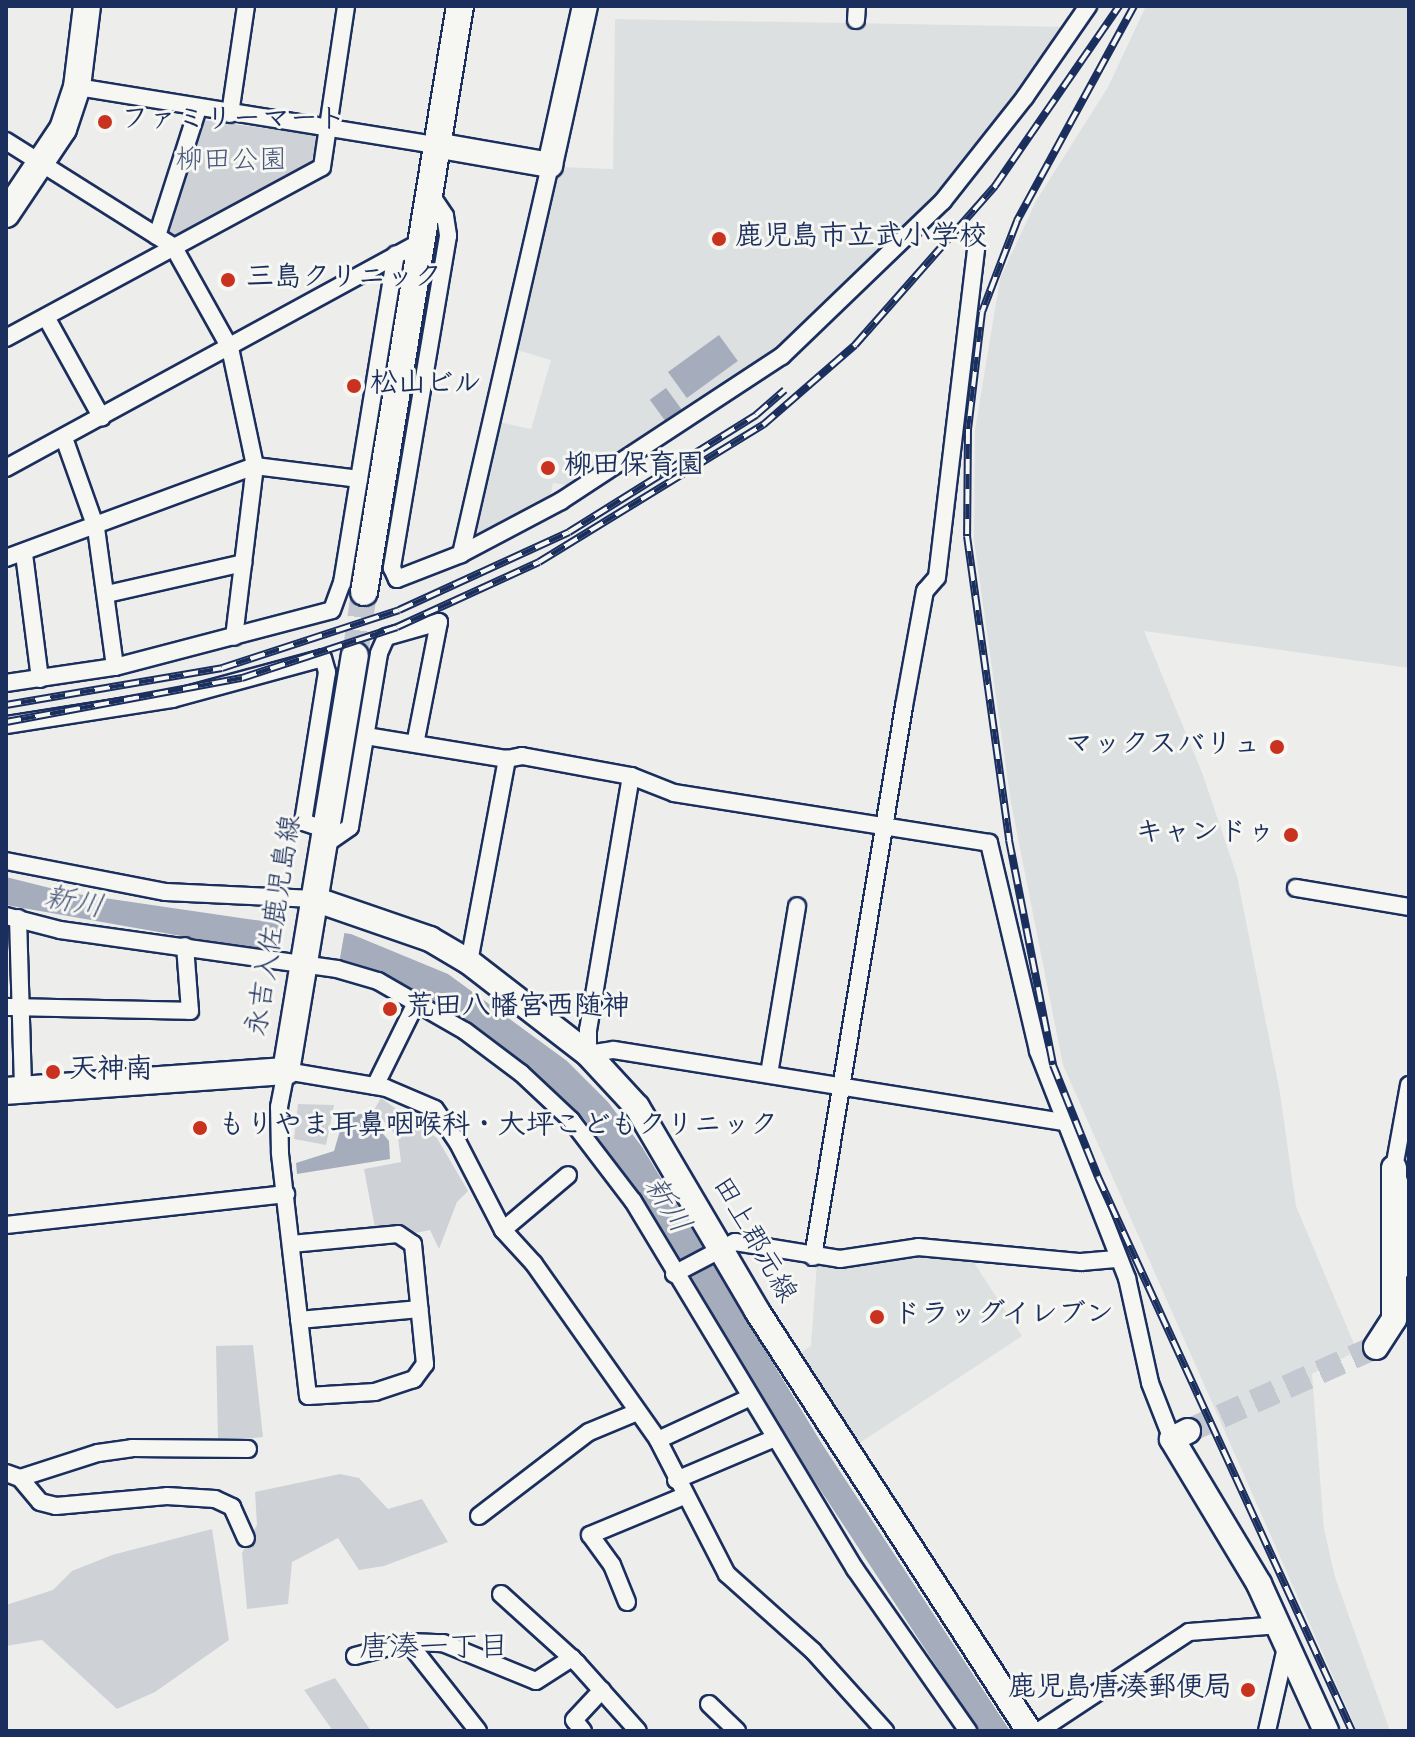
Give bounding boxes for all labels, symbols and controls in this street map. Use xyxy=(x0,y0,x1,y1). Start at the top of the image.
place label: ファミリーマート xyxy=(121,105,345,139)
marker: ファミリーマート xyxy=(96,113,114,131)
park label: 柳田公園 xyxy=(175,146,287,180)
place label: 鹿児島市立武小学校 xyxy=(735,222,987,256)
marker: 鹿児島市立武小学校 xyxy=(710,230,728,248)
place label: 三島クリニック xyxy=(246,263,442,297)
marker: 三島クリニック xyxy=(217,269,239,291)
place label: 松山ビル xyxy=(370,369,482,403)
marker: 松山ビル xyxy=(345,377,363,395)
place label: 柳田保育園 xyxy=(564,451,704,485)
marker: 柳田保育園 xyxy=(539,459,557,477)
place label: マックスバリュ xyxy=(1065,730,1261,764)
marker: マックスバリュ xyxy=(1268,738,1286,756)
street label: 永吉入佐鹿児島線 xyxy=(243,813,311,1039)
place label: キャンドゥ xyxy=(1135,818,1275,852)
marker: キャンドゥ xyxy=(1282,826,1300,844)
water label: 新川 xyxy=(40,883,106,929)
place label: 荒田八幡宮西随神 xyxy=(406,992,630,1026)
marker: 荒田八幡宮西随神 xyxy=(381,1000,399,1018)
place label: 天神南 xyxy=(69,1055,153,1089)
marker: 天神南 xyxy=(44,1063,62,1081)
place label: もりやま耳鼻咽喉科・大坪こどもクリニック xyxy=(218,1111,778,1145)
marker: もりやま耳鼻咽喉科・大坪こどもクリニック xyxy=(189,1117,211,1139)
water label: 新川 xyxy=(633,1172,695,1242)
street label: 田上郡元線 xyxy=(702,1172,802,1310)
place label: ドラッグイレブン xyxy=(893,1300,1117,1334)
marker: ドラッグイレブン xyxy=(868,1308,886,1326)
district label: 唐湊一丁目 xyxy=(359,1633,509,1669)
place label: 鹿児島唐湊郵便局 xyxy=(1008,1673,1232,1707)
marker: 鹿児島唐湊郵便局 xyxy=(1239,1681,1257,1699)

